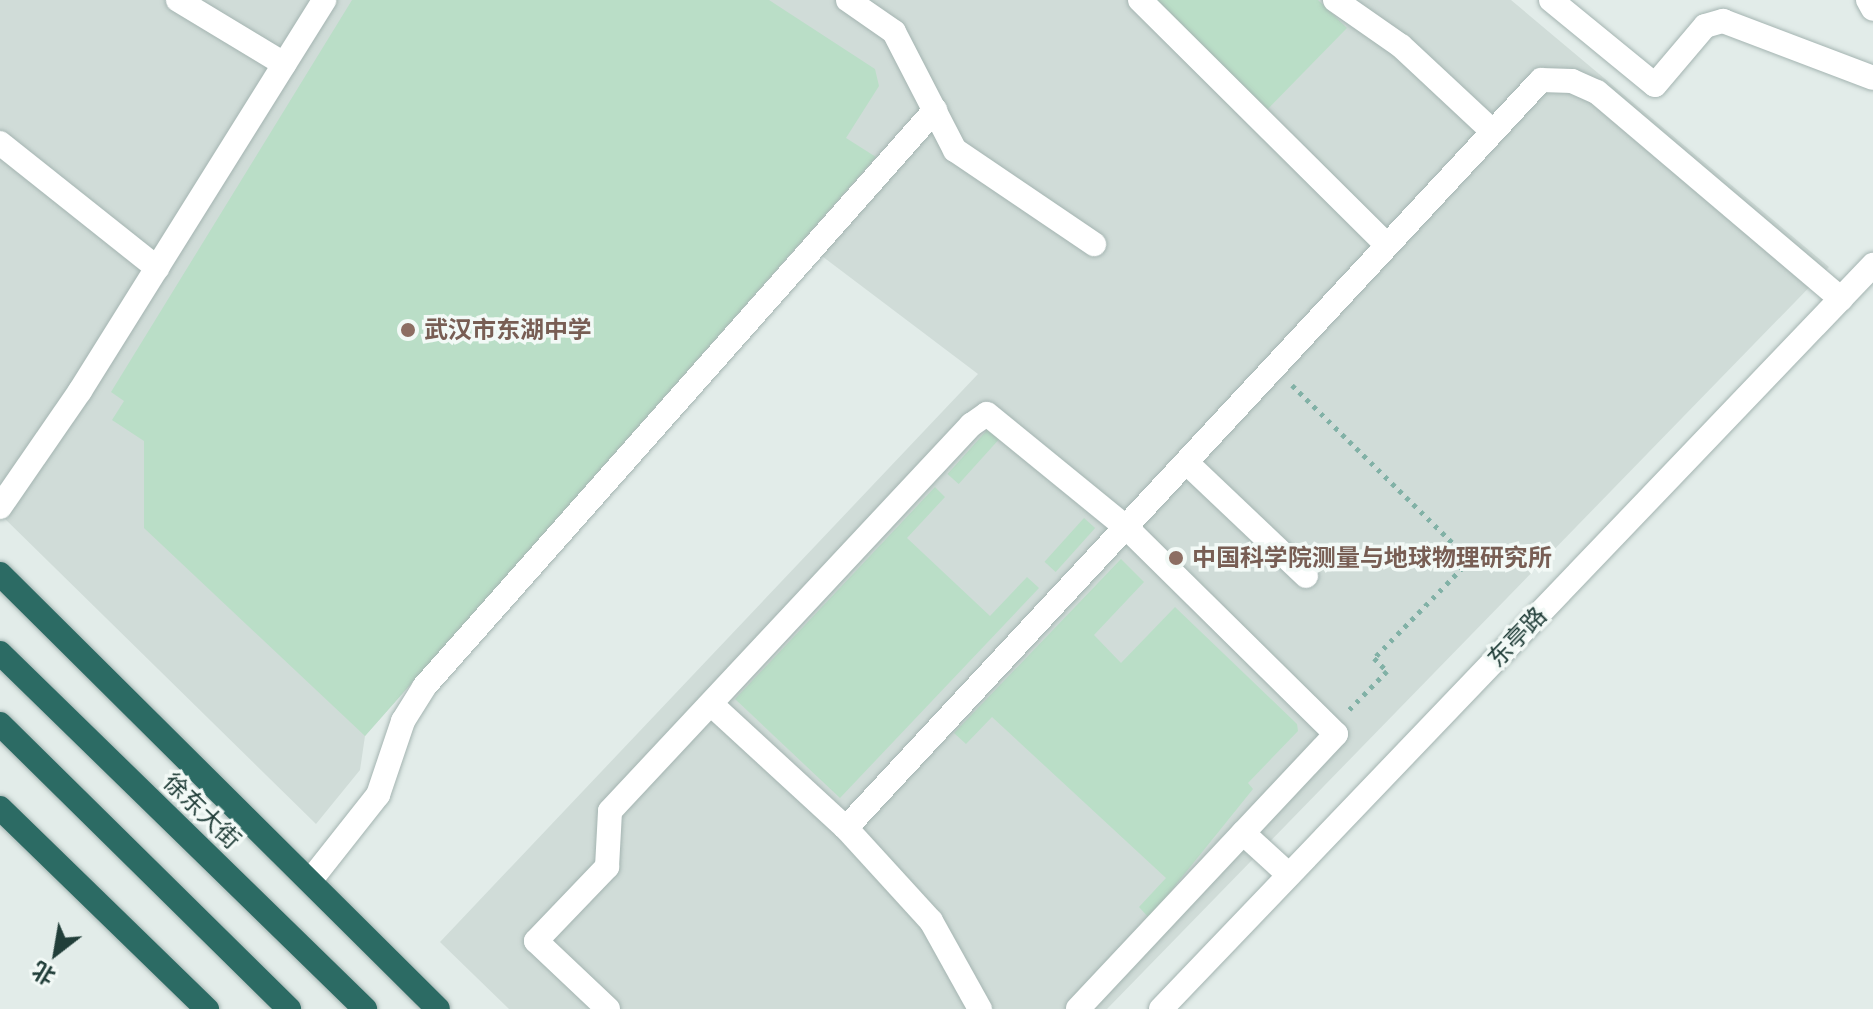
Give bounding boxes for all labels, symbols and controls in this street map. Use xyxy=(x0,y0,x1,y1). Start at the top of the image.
place label: 武汉市东湖中学 xyxy=(424,316,592,344)
marker: 武汉市东湖中学 xyxy=(399,321,417,339)
place label: 中国科学院测量与地球物理研究所 xyxy=(1192,544,1552,572)
marker: 中国科学院测量与地球物理研究所 xyxy=(1167,549,1185,567)
street label: 东亭路 xyxy=(1482,601,1552,673)
street label: 徐东大街 xyxy=(157,767,247,855)
north arrow xyxy=(16,913,96,993)
text: 北 xyxy=(27,956,60,991)

